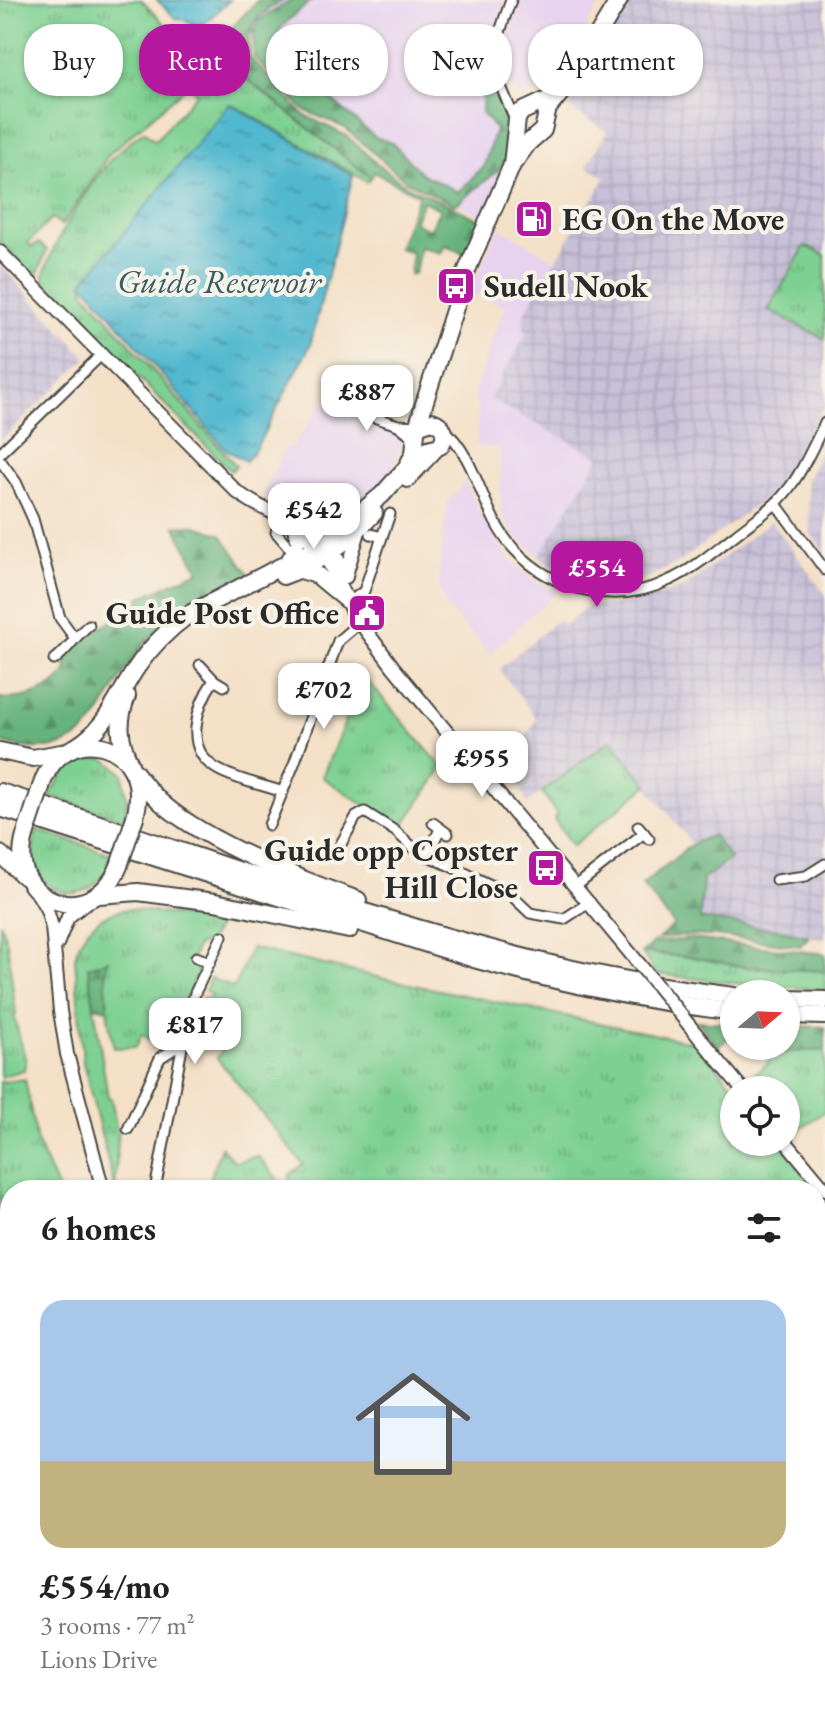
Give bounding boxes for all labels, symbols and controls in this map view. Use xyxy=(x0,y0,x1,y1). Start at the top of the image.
chip: Buy xyxy=(24,24,123,96)
chip: Rent xyxy=(139,24,250,96)
chip: Filters xyxy=(266,24,388,96)
chip: New xyxy=(404,24,512,96)
chip: Apartment xyxy=(528,24,703,96)
fuel station icon: EG On the Move xyxy=(513,198,555,240)
place label: EG On the Move xyxy=(562,198,784,240)
water label: Guide Reservoir xyxy=(117,259,323,303)
bus stop icon: Sudell Nook xyxy=(435,265,477,307)
place label: Sudell Nook xyxy=(484,265,649,307)
pin: £887 xyxy=(320,365,414,433)
text: £887 xyxy=(339,374,395,408)
pin: £542 xyxy=(267,483,361,551)
text: £542 xyxy=(286,492,342,526)
pin: £554 xyxy=(550,541,644,609)
text: £554 xyxy=(569,550,625,584)
place label: Guide Post Office xyxy=(106,592,339,634)
public building icon: Guide Post Office xyxy=(346,592,388,634)
pin: £702 xyxy=(277,663,371,731)
text: £702 xyxy=(296,672,352,706)
pin: £955 xyxy=(435,731,529,799)
text: £955 xyxy=(454,740,510,774)
place label: Guide opp Copster Hill Close xyxy=(264,829,519,908)
bus stop icon: Guide opp Copster Hill Close xyxy=(525,847,567,889)
north arrow xyxy=(720,980,800,1060)
map controls xyxy=(720,980,800,1156)
pin: £817 xyxy=(148,998,242,1066)
text: £817 xyxy=(167,1007,223,1041)
button: locate xyxy=(720,1076,800,1156)
text: 6 homes xyxy=(40,1206,156,1250)
icon: filters xyxy=(742,1206,786,1250)
icon: home xyxy=(341,1352,485,1496)
text: £554/mo xyxy=(40,1564,170,1608)
text: 3 rooms · 77 m² xyxy=(40,1608,195,1642)
text: Lions Drive xyxy=(40,1642,157,1676)

